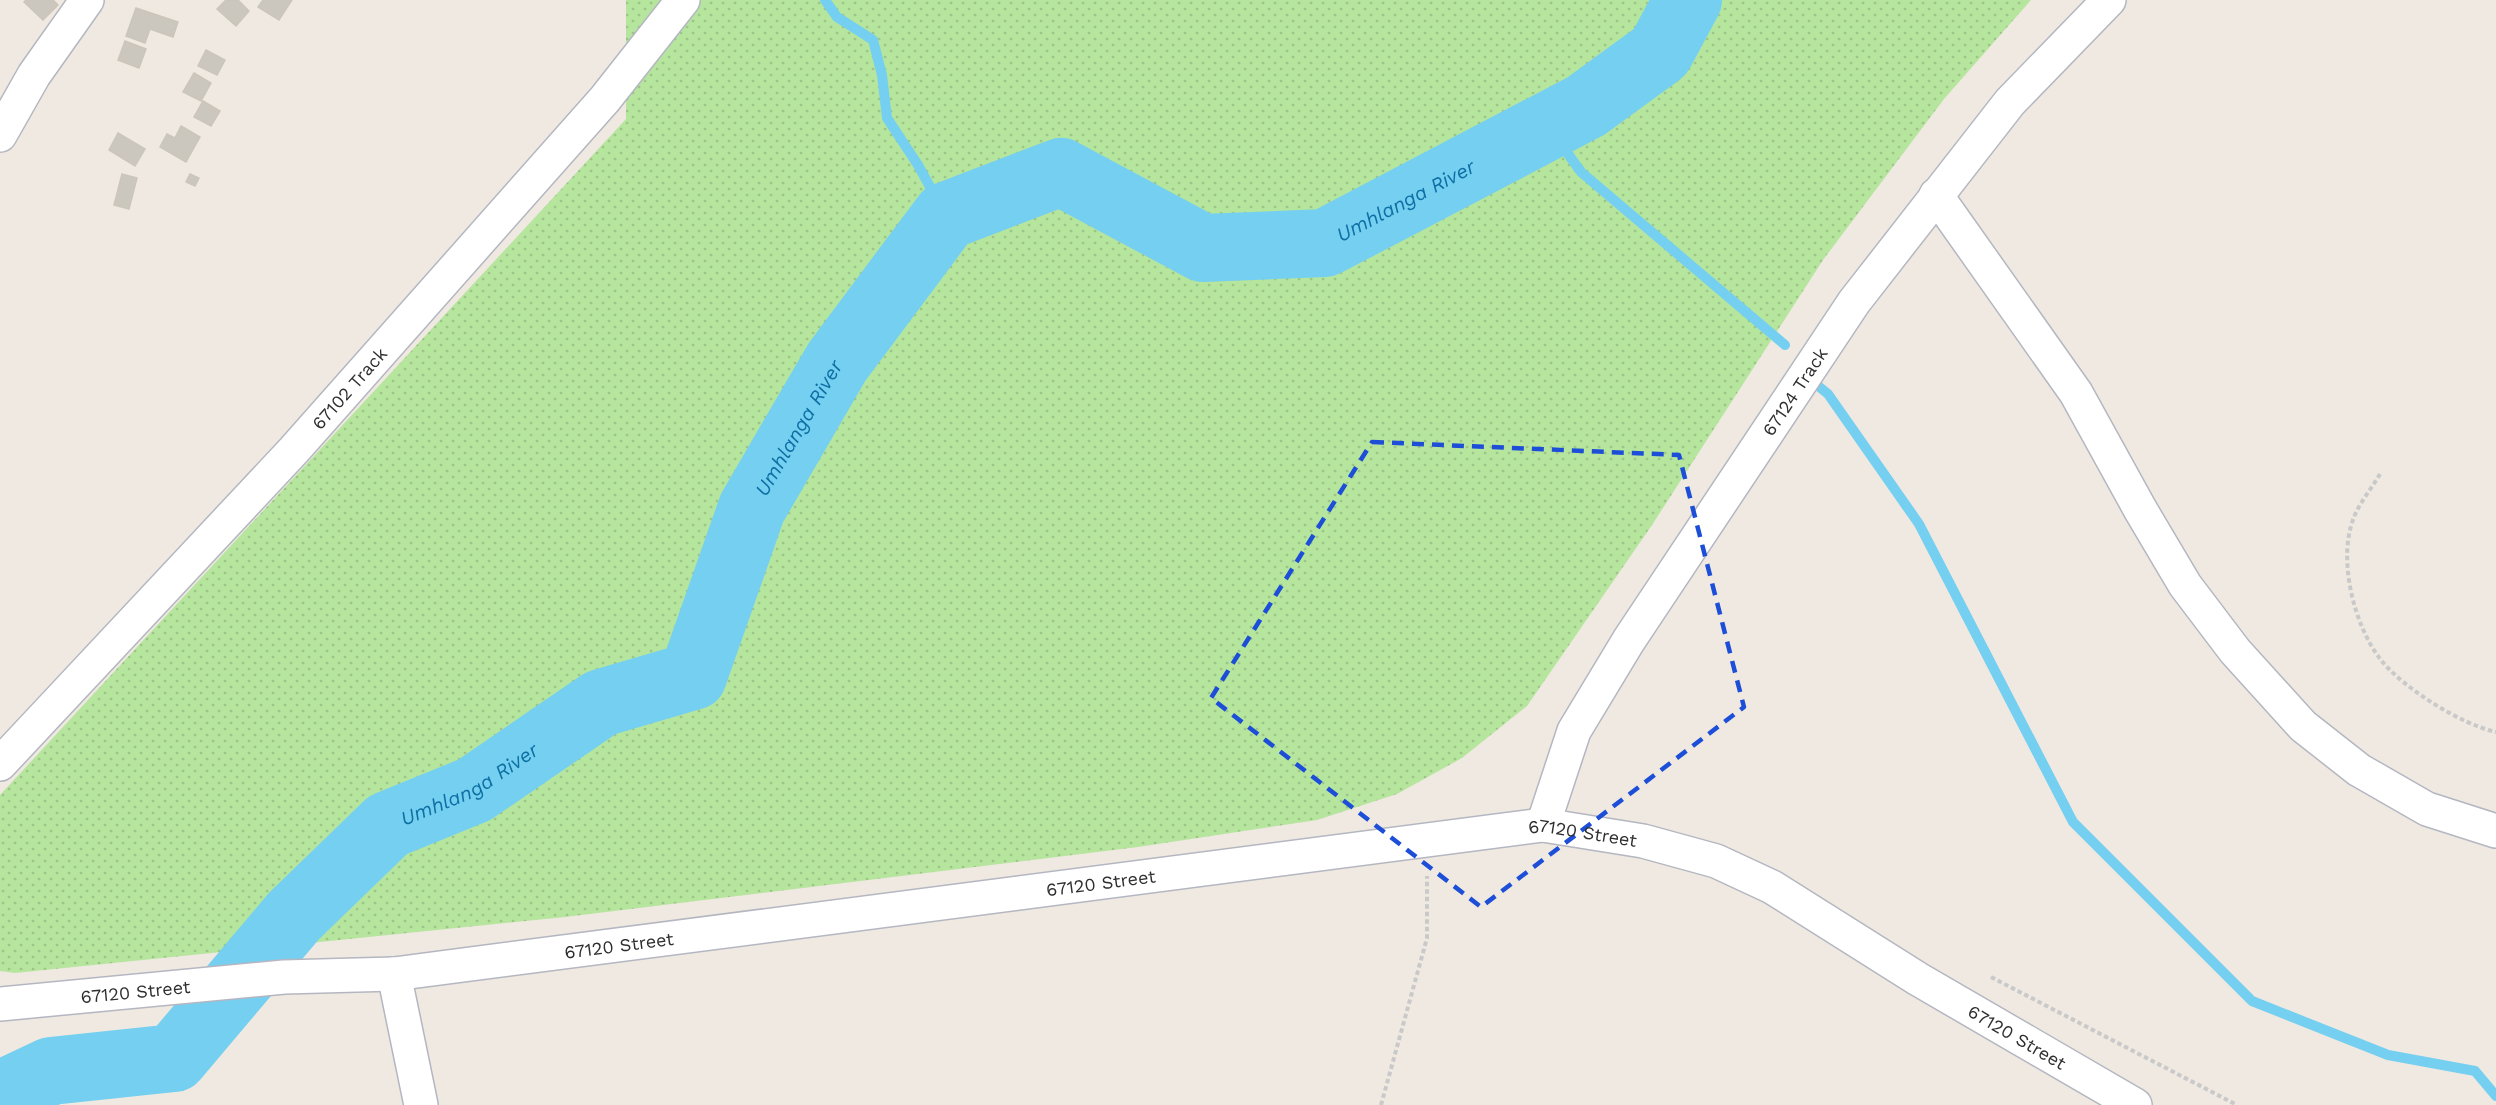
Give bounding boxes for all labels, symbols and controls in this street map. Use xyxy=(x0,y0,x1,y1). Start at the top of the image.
water label: Umhlanga River xyxy=(1332,154,1480,247)
street label: 67102 Track xyxy=(307,343,391,433)
street label: 67124 Track xyxy=(1758,343,1831,440)
water label: Umhlanga River xyxy=(750,355,848,500)
water label: Umhlanga River xyxy=(397,737,544,831)
street label: 67120 Street xyxy=(1527,814,1639,850)
street label: 67120 Street xyxy=(1045,865,1157,900)
street label: 67120 Street xyxy=(563,927,675,962)
street label: 67120 Street xyxy=(80,975,192,1007)
street label: 67120 Street xyxy=(1964,1000,2070,1074)

